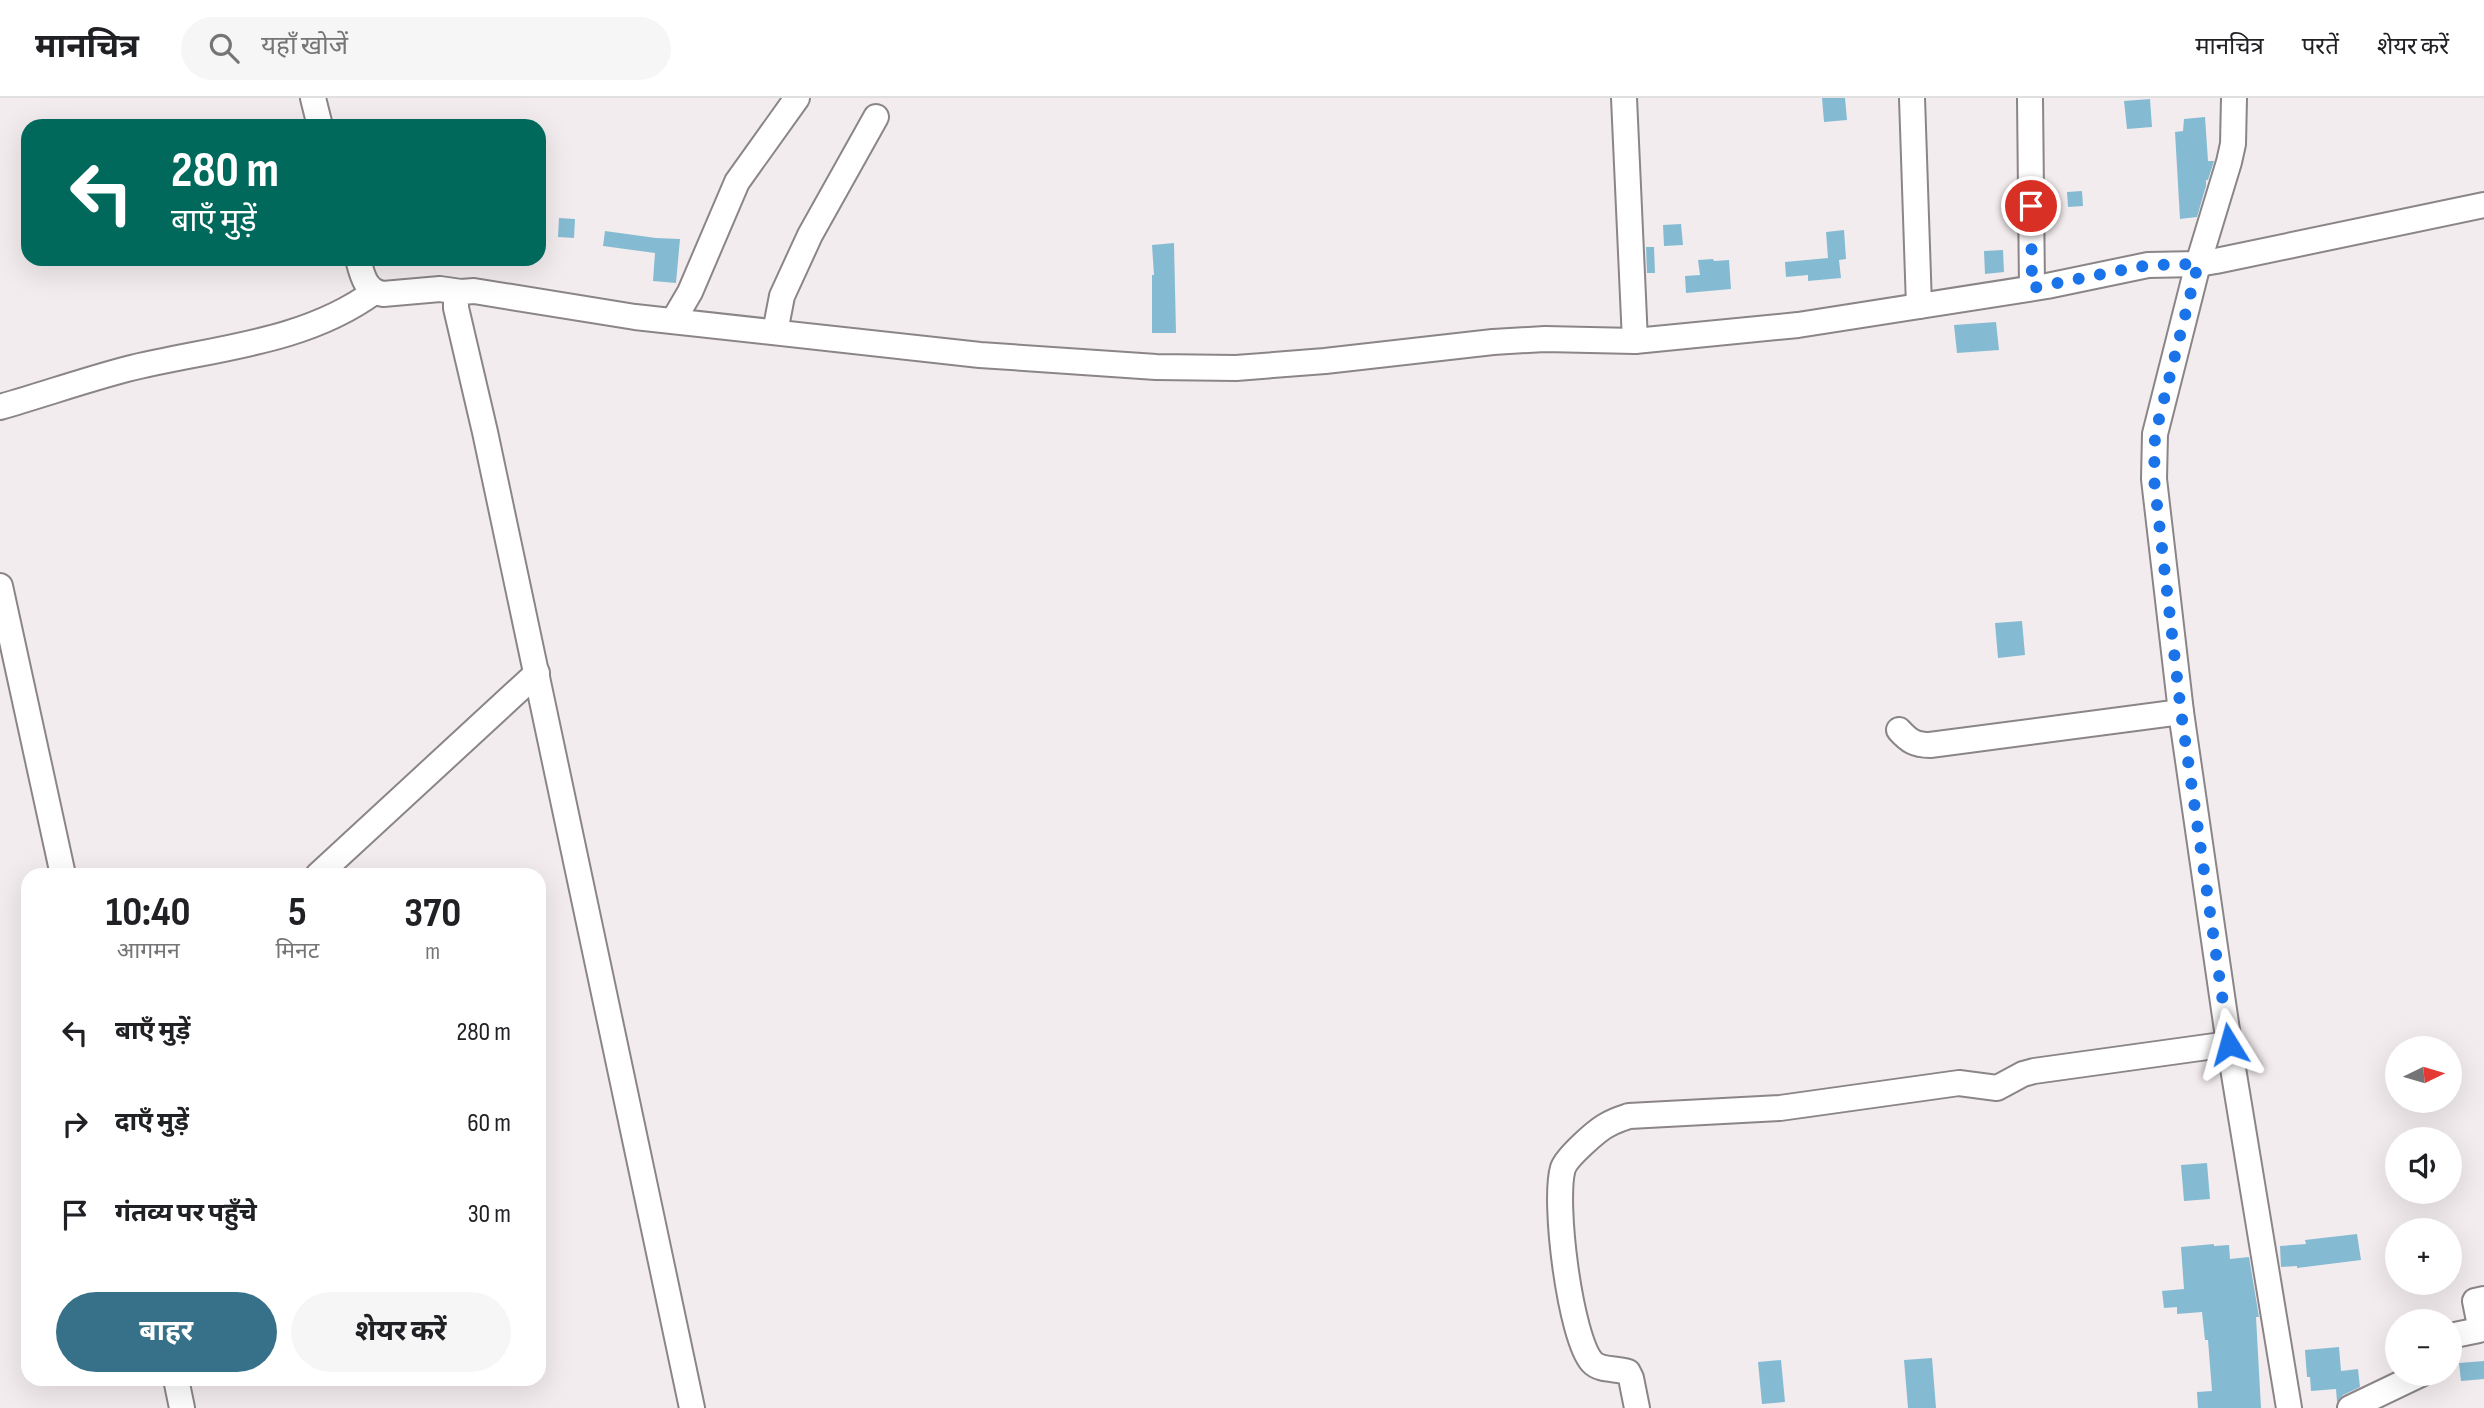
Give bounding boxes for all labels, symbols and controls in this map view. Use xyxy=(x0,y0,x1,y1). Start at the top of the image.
search box xyxy=(181,17,671,80)
text: मानचित्र xyxy=(35,27,139,67)
icon: search xyxy=(205,29,243,67)
text: यहाँ खोजें xyxy=(261,31,348,62)
text: मानचित्र xyxy=(2195,32,2264,61)
text: परतें xyxy=(2302,32,2339,61)
text: शेयर करें xyxy=(2377,32,2449,61)
text: 280 m xyxy=(171,142,279,201)
icon: left xyxy=(56,147,147,238)
pin xyxy=(2001,176,2061,236)
icon: arrive xyxy=(2012,187,2050,225)
text: बाएँ मुड़ें xyxy=(171,202,257,241)
text: 10:40 xyxy=(106,887,191,938)
text: 5 xyxy=(288,887,307,938)
text: 370 xyxy=(404,888,461,939)
text: आगमन xyxy=(117,937,180,965)
text: मिनट xyxy=(275,937,319,965)
text: m xyxy=(425,938,440,966)
position arrow xyxy=(2192,1007,2266,1081)
icon: left xyxy=(56,1014,94,1052)
text: बाएँ मुड़ें xyxy=(115,1016,190,1047)
text: 280 m xyxy=(456,1017,511,1048)
north arrow xyxy=(2385,1036,2462,1113)
map controls xyxy=(2385,1036,2462,1386)
icon: right xyxy=(56,1105,94,1143)
text: दाएँ मुड़ें xyxy=(115,1107,189,1138)
text: 60 m xyxy=(467,1108,511,1139)
button: sound xyxy=(2385,1127,2462,1204)
icon: arrive xyxy=(56,1196,94,1234)
text: गंतव्य पर पहुँचे xyxy=(115,1198,257,1229)
text: 30 m xyxy=(468,1199,511,1230)
button: + xyxy=(2385,1218,2462,1295)
button: बाहर xyxy=(56,1292,277,1372)
button: शेयर करें xyxy=(291,1292,511,1372)
button: − xyxy=(2385,1309,2462,1386)

